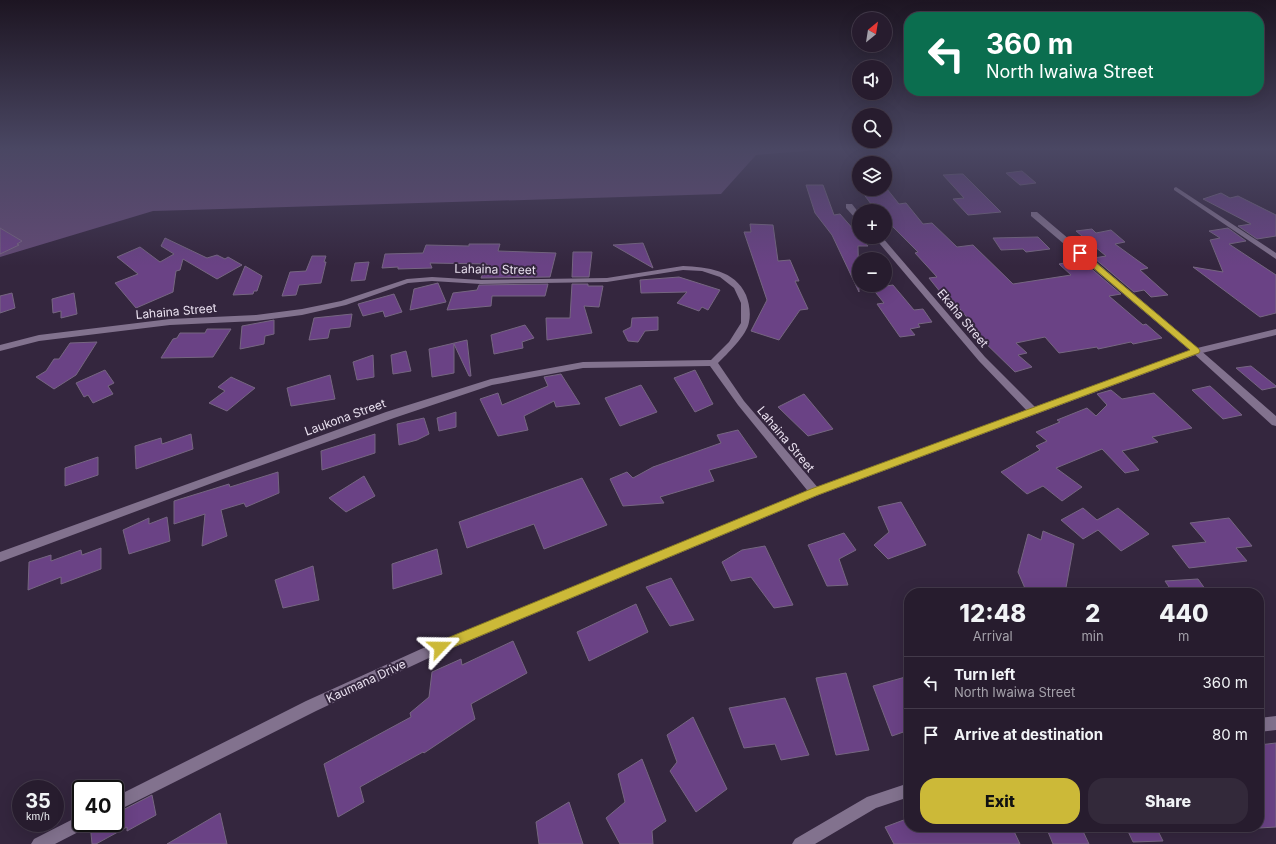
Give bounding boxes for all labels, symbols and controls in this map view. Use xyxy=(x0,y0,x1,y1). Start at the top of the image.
north arrow xyxy=(852,12,892,52)
map controls xyxy=(852,12,892,292)
text: 360 m xyxy=(986,27,1073,61)
icon: left xyxy=(920,28,972,80)
button: sound xyxy=(852,60,892,100)
text: North Iwaiwa Street xyxy=(986,61,1154,82)
button: search xyxy=(852,108,892,148)
button: layers xyxy=(852,156,892,196)
button: + xyxy=(852,204,892,244)
pin xyxy=(1063,236,1097,270)
icon: arrive xyxy=(1069,242,1091,264)
button: − xyxy=(852,252,892,292)
street label: Lahaina Street xyxy=(454,261,536,277)
street label: Ekaha Street xyxy=(934,286,992,350)
street label: Lahaina Street xyxy=(135,300,217,322)
street label: Laukona Street xyxy=(302,395,388,439)
street label: Lahaina Street xyxy=(754,403,818,475)
text: 12:48 xyxy=(959,599,1026,628)
text: 2 xyxy=(1085,599,1100,628)
text: 440 xyxy=(1159,599,1209,628)
position arrow xyxy=(419,626,461,668)
text: Arrival xyxy=(973,628,1013,644)
text: min xyxy=(1081,628,1104,644)
text: m xyxy=(1178,628,1190,644)
street label: Kaumana Drive xyxy=(324,656,408,706)
text: Turn left xyxy=(954,665,1015,684)
icon: left xyxy=(920,672,942,694)
text: 360 m xyxy=(1203,673,1248,692)
text: North Iwaiwa Street xyxy=(954,684,1075,700)
icon: arrive xyxy=(920,724,942,746)
text: Arrive at destination xyxy=(954,725,1103,744)
text: 80 m xyxy=(1212,725,1248,744)
button: Exit xyxy=(920,778,1080,824)
button: Share xyxy=(1088,778,1248,824)
speed limit sign: 40 xyxy=(72,780,124,832)
text: 35 xyxy=(25,789,51,813)
text: km/h xyxy=(26,810,50,822)

